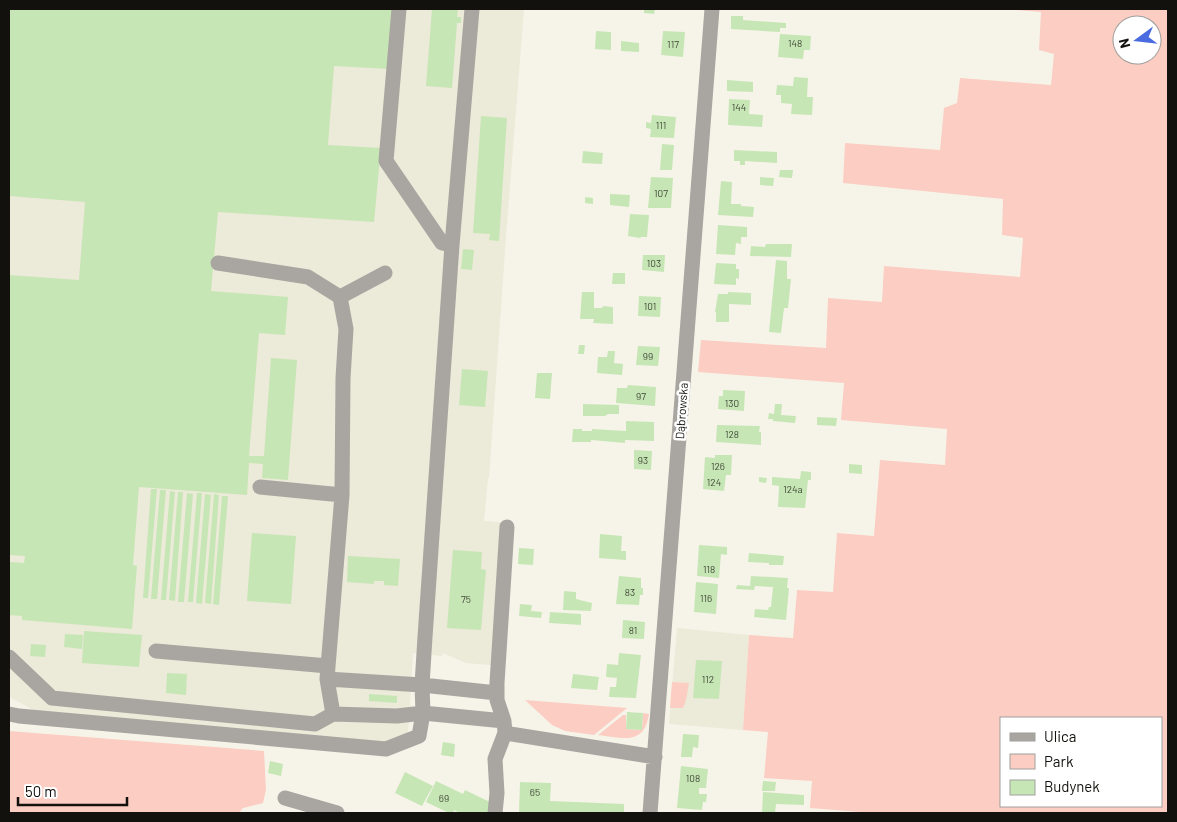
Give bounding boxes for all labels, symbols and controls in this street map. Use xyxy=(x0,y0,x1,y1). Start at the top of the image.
north arrow xyxy=(1112,15,1162,65)
house number: 148 xyxy=(788,37,802,49)
text: N xyxy=(1115,37,1133,50)
house number: 117 xyxy=(667,38,679,50)
house number: 144 xyxy=(732,101,746,113)
house number: 111 xyxy=(656,119,666,131)
house number: 107 xyxy=(654,187,668,199)
house number: 103 xyxy=(647,257,661,269)
house number: 101 xyxy=(644,300,656,312)
house number: 99 xyxy=(643,350,653,362)
street label: Dąbrowska xyxy=(672,382,690,440)
house number: 97 xyxy=(636,390,646,402)
house number: 130 xyxy=(725,397,739,409)
house number: 128 xyxy=(725,428,739,440)
house number: 93 xyxy=(638,454,648,466)
house number: 126 xyxy=(711,460,725,472)
house number: 124 xyxy=(707,476,721,488)
house number: 124a xyxy=(783,483,803,495)
house number: 118 xyxy=(703,563,715,575)
house number: 83 xyxy=(625,586,635,598)
house number: 116 xyxy=(700,592,712,604)
house number: 75 xyxy=(461,593,471,605)
house number: 81 xyxy=(629,624,637,636)
house number: 112 xyxy=(702,673,714,685)
legend xyxy=(1000,717,1162,807)
text: Ulica xyxy=(1044,727,1076,745)
text: Park xyxy=(1044,752,1074,770)
house number: 108 xyxy=(686,772,700,784)
scale bar xyxy=(18,774,126,806)
text: Budynek xyxy=(1044,777,1100,795)
text: 50 m xyxy=(25,782,57,800)
house number: 65 xyxy=(530,786,540,798)
house number: 69 xyxy=(439,792,449,804)

